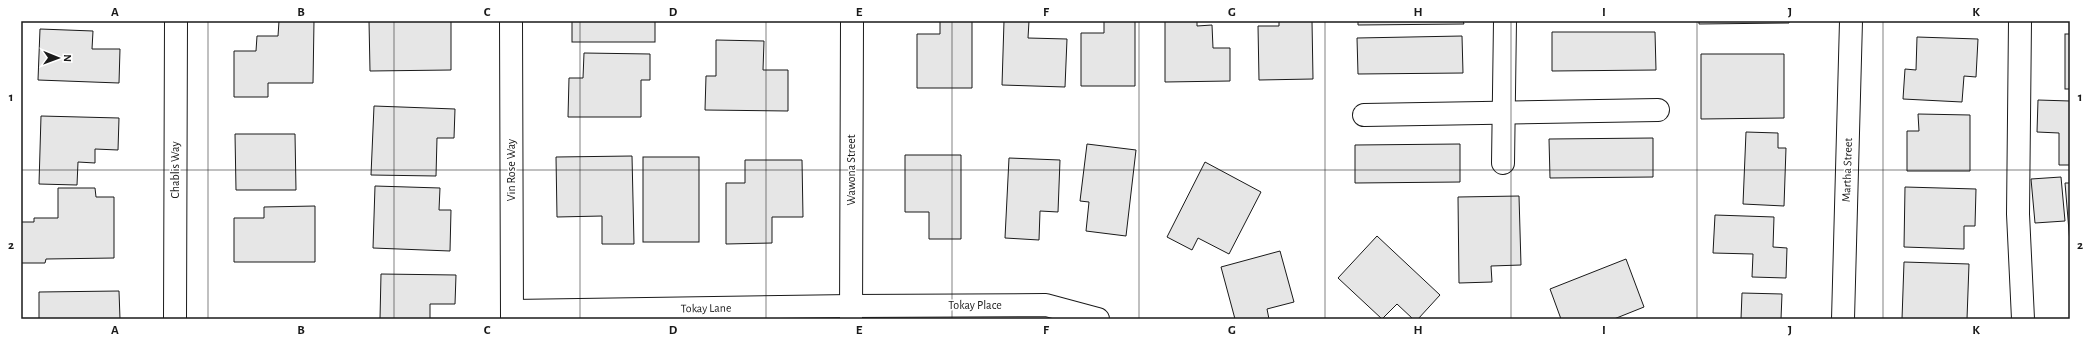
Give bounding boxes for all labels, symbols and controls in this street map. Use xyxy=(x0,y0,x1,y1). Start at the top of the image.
text: A xyxy=(111,6,119,19)
text: B xyxy=(297,6,305,19)
text: C xyxy=(484,6,491,19)
text: D xyxy=(669,6,678,19)
text: E xyxy=(856,6,863,19)
text: F xyxy=(1043,6,1050,19)
text: G xyxy=(1228,6,1236,19)
text: H xyxy=(1413,6,1423,19)
text: I xyxy=(1602,6,1606,19)
text: J xyxy=(1788,6,1792,19)
text: K xyxy=(1972,6,1980,19)
north arrow xyxy=(38,38,78,78)
text: N xyxy=(62,54,73,62)
text: 1 xyxy=(9,91,13,104)
text: 1 xyxy=(2078,91,2082,104)
street label: Wawona Street xyxy=(845,134,857,206)
street label: Martha Street xyxy=(1840,137,1854,202)
street label: Vin Rose Way xyxy=(505,139,518,201)
street label: Chablis Way xyxy=(169,141,182,199)
text: 2 xyxy=(8,239,14,252)
text: 2 xyxy=(2077,239,2083,252)
street label: Tokay Place xyxy=(948,299,1002,312)
street label: Tokay Lane xyxy=(680,302,732,315)
text: A xyxy=(111,324,119,337)
text: B xyxy=(297,324,305,337)
text: C xyxy=(484,324,491,337)
text: D xyxy=(669,324,678,337)
text: E xyxy=(856,324,863,337)
text: F xyxy=(1043,324,1050,337)
text: G xyxy=(1228,324,1236,337)
text: H xyxy=(1413,324,1423,337)
text: I xyxy=(1602,324,1606,337)
text: J xyxy=(1788,324,1792,337)
text: K xyxy=(1972,324,1980,337)

